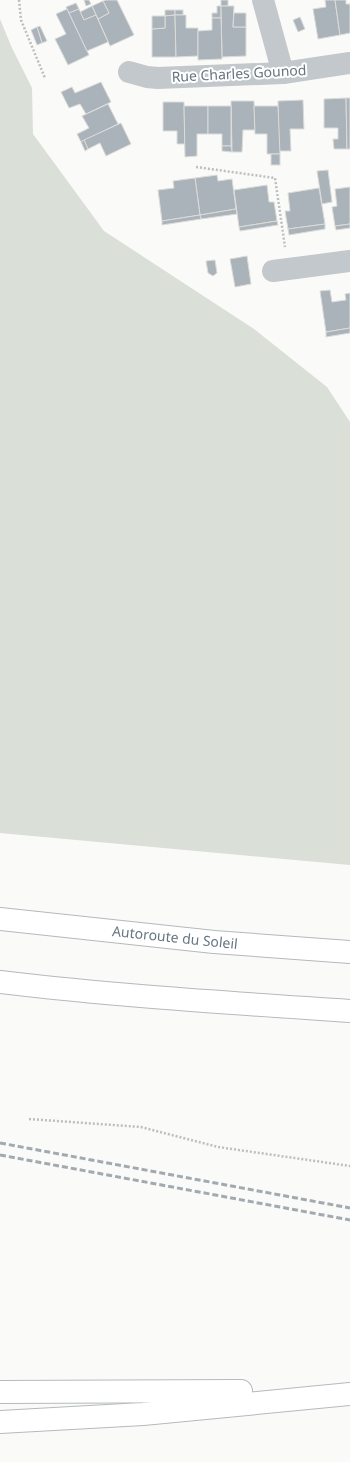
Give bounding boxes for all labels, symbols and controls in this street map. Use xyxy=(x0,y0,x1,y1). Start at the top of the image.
street label: Rue Charles Gounod xyxy=(171,60,307,86)
street label: Autoroute du Soleil xyxy=(111,921,239,953)

